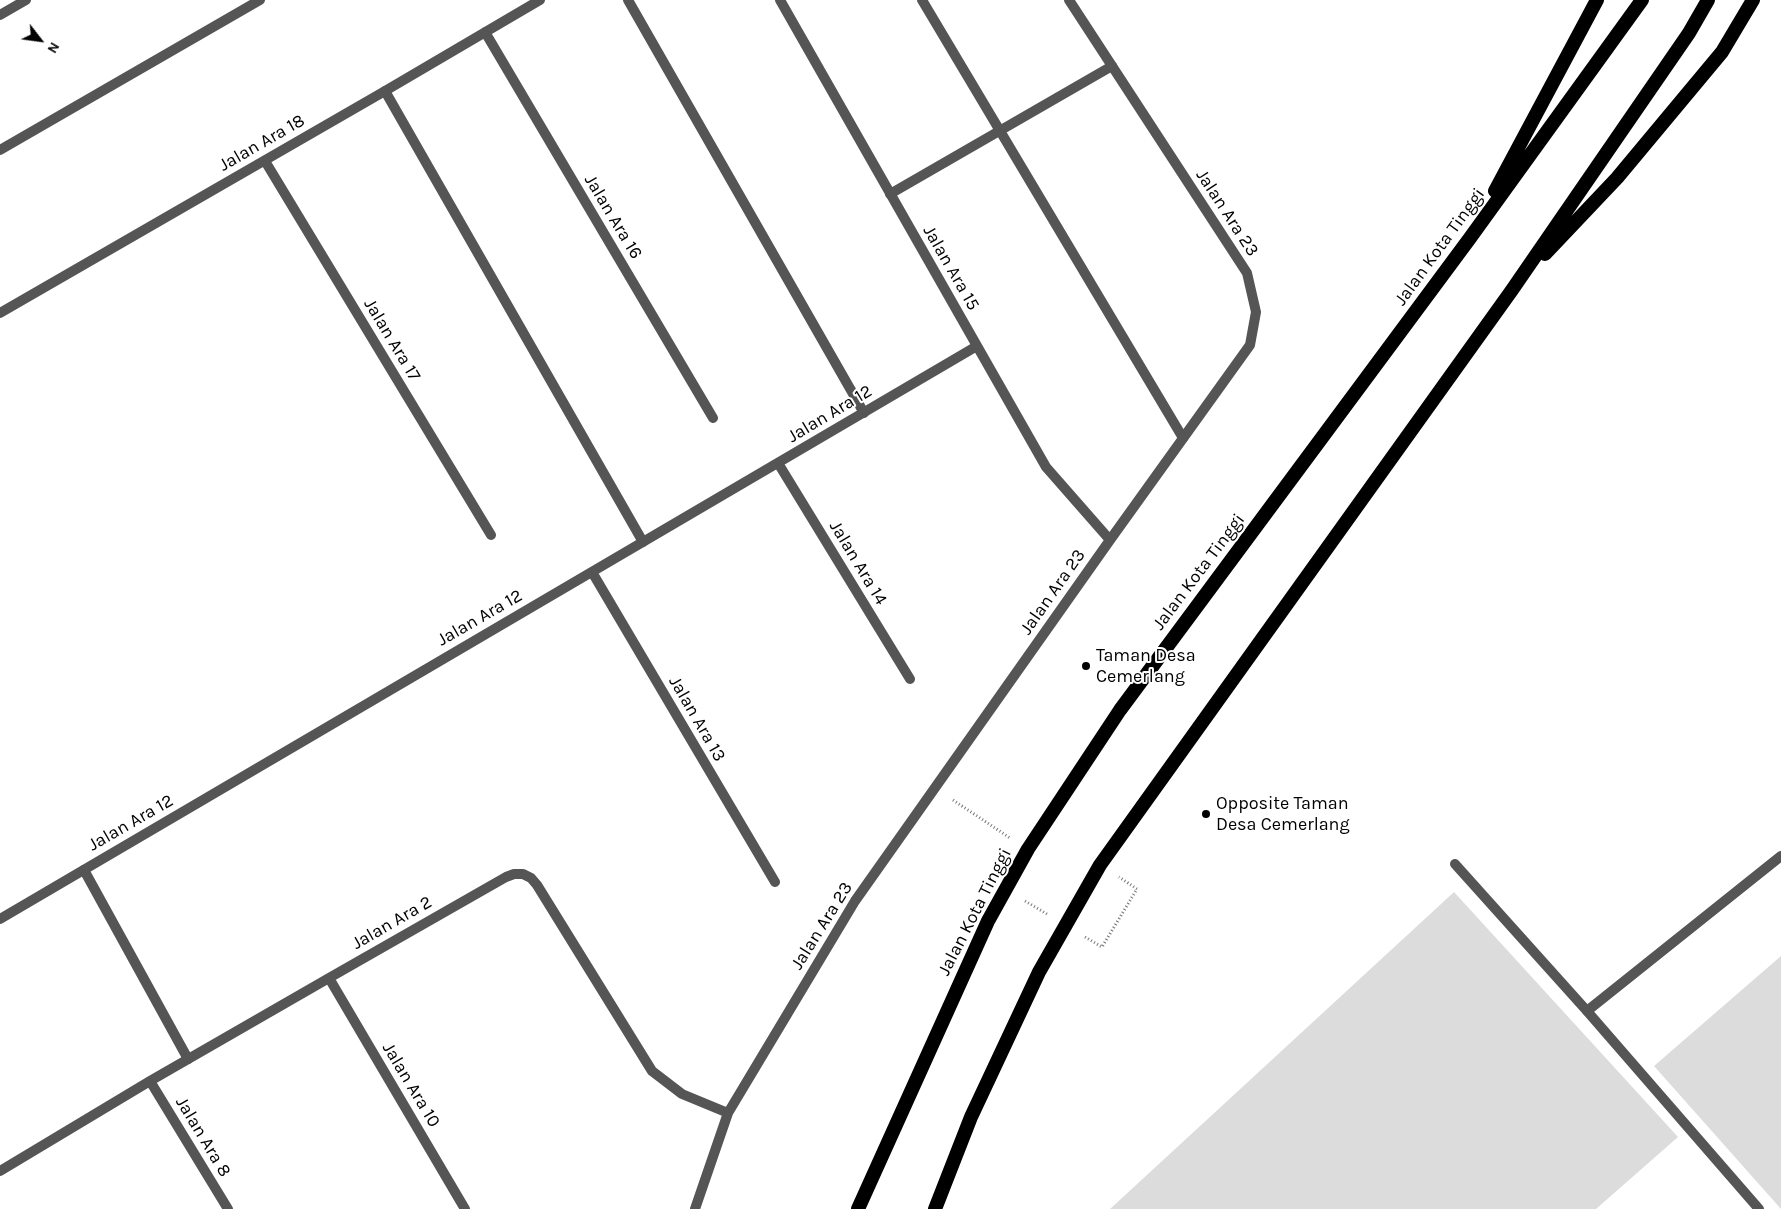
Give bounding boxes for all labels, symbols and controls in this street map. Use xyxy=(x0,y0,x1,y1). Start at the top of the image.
north arrow xyxy=(15,15,65,65)
text: N xyxy=(44,39,63,56)
street label: Jalan Ara 18 xyxy=(215,110,309,176)
street label: Jalan Ara 23 xyxy=(1191,165,1263,261)
street label: Jalan Ara 16 xyxy=(579,171,647,263)
street label: Jalan Kota Tinggi xyxy=(1390,184,1490,310)
street label: Jalan Ara 15 xyxy=(918,222,984,314)
street label: Jalan Ara 17 xyxy=(359,295,425,385)
street label: Jalan Ara 12 xyxy=(784,380,876,448)
street label: Jalan Kota Tinggi xyxy=(1148,510,1250,634)
street label: Jalan Ara 14 xyxy=(824,517,892,609)
street label: Jalan Ara 23 xyxy=(1016,545,1090,639)
street label: Jalan Ara 12 xyxy=(434,585,526,651)
place label: Taman Desa Cemerlang xyxy=(1096,645,1196,688)
marker: Taman Desa Cemerlang xyxy=(1080,660,1092,672)
street label: Jalan Ara 13 xyxy=(664,673,730,765)
street label: Jalan Ara 12 xyxy=(85,790,177,856)
place label: Opposite Taman Desa Cemerlang xyxy=(1216,793,1350,836)
marker: Opposite Taman Desa Cemerlang xyxy=(1200,808,1212,820)
street label: Jalan Kota Tinggi xyxy=(934,845,1016,979)
street label: Jalan Ara 23 xyxy=(787,878,857,974)
street label: Jalan Ara 2 xyxy=(348,891,436,955)
street label: Jalan Ara 10 xyxy=(377,1039,445,1131)
street label: Jalan Ara 8 xyxy=(171,1093,235,1181)

